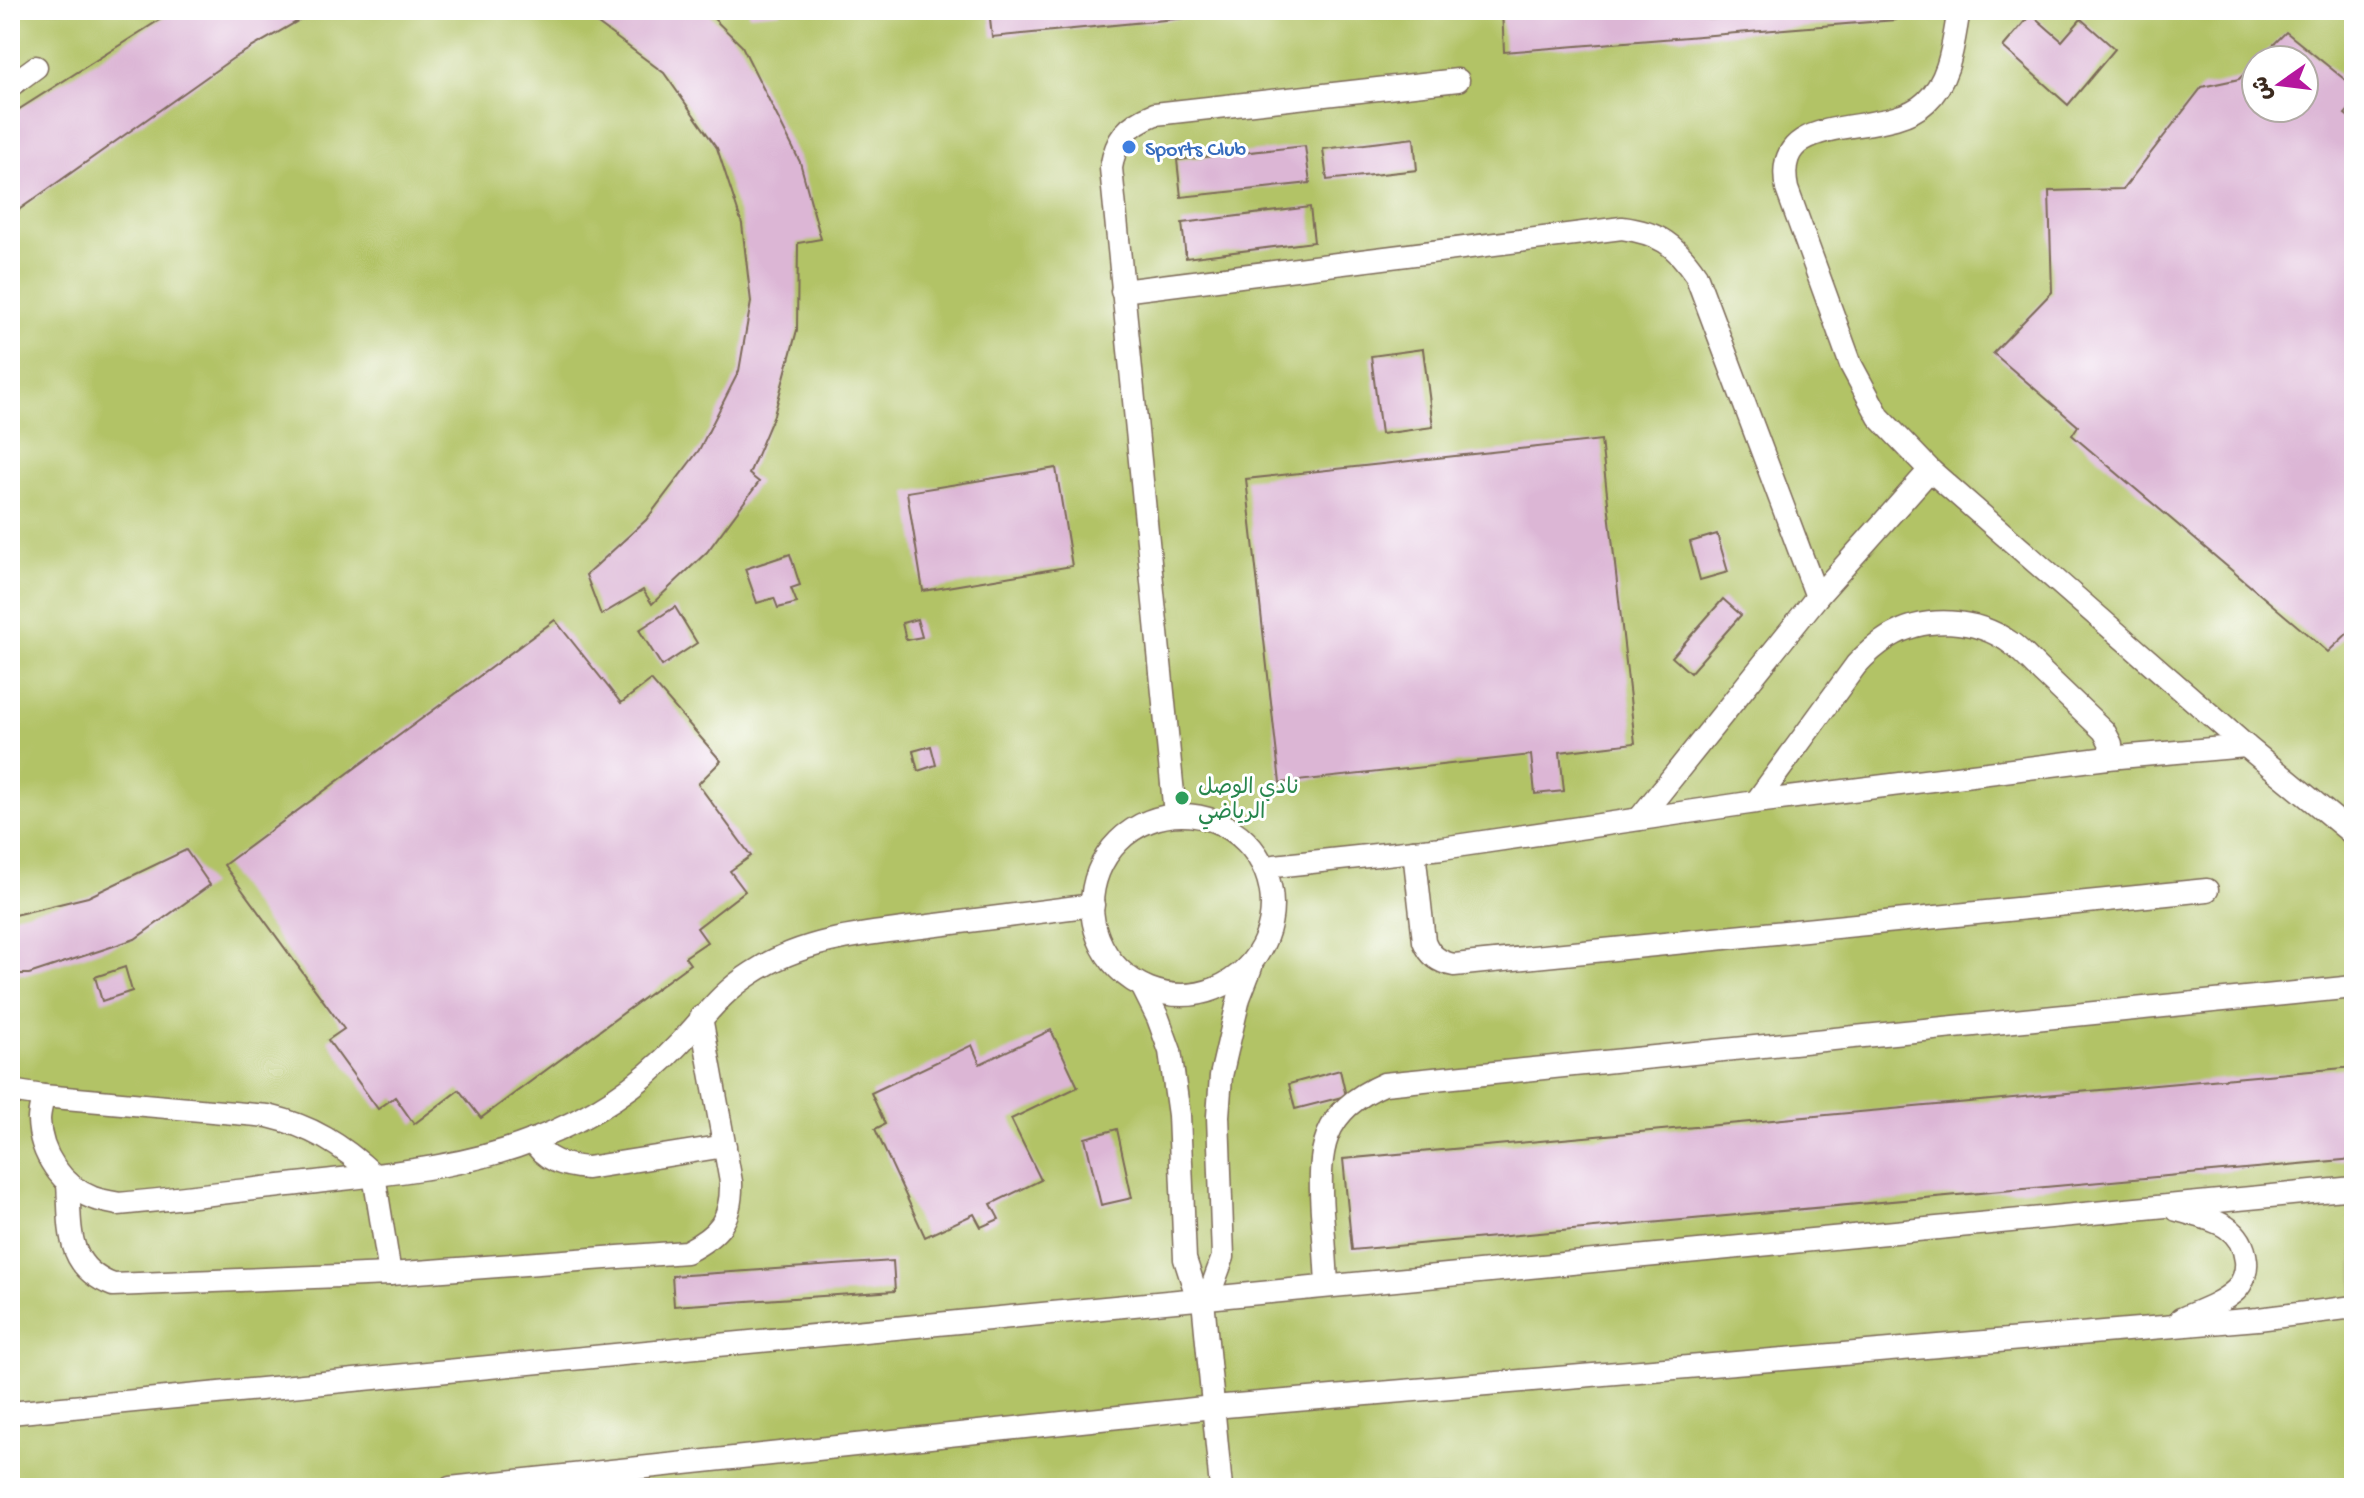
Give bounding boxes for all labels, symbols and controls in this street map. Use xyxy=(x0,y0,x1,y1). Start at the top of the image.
north arrow xyxy=(2240,44,2320,124)
text: ش xyxy=(2249,73,2280,103)
marker: Sports Club xyxy=(1120,138,1138,156)
place label: Sports Club xyxy=(1145,138,1247,164)
place label: نادي الوصل الرياضي xyxy=(1198,776,1299,830)
marker: نادي الوصل الرياضي xyxy=(1173,789,1191,807)

